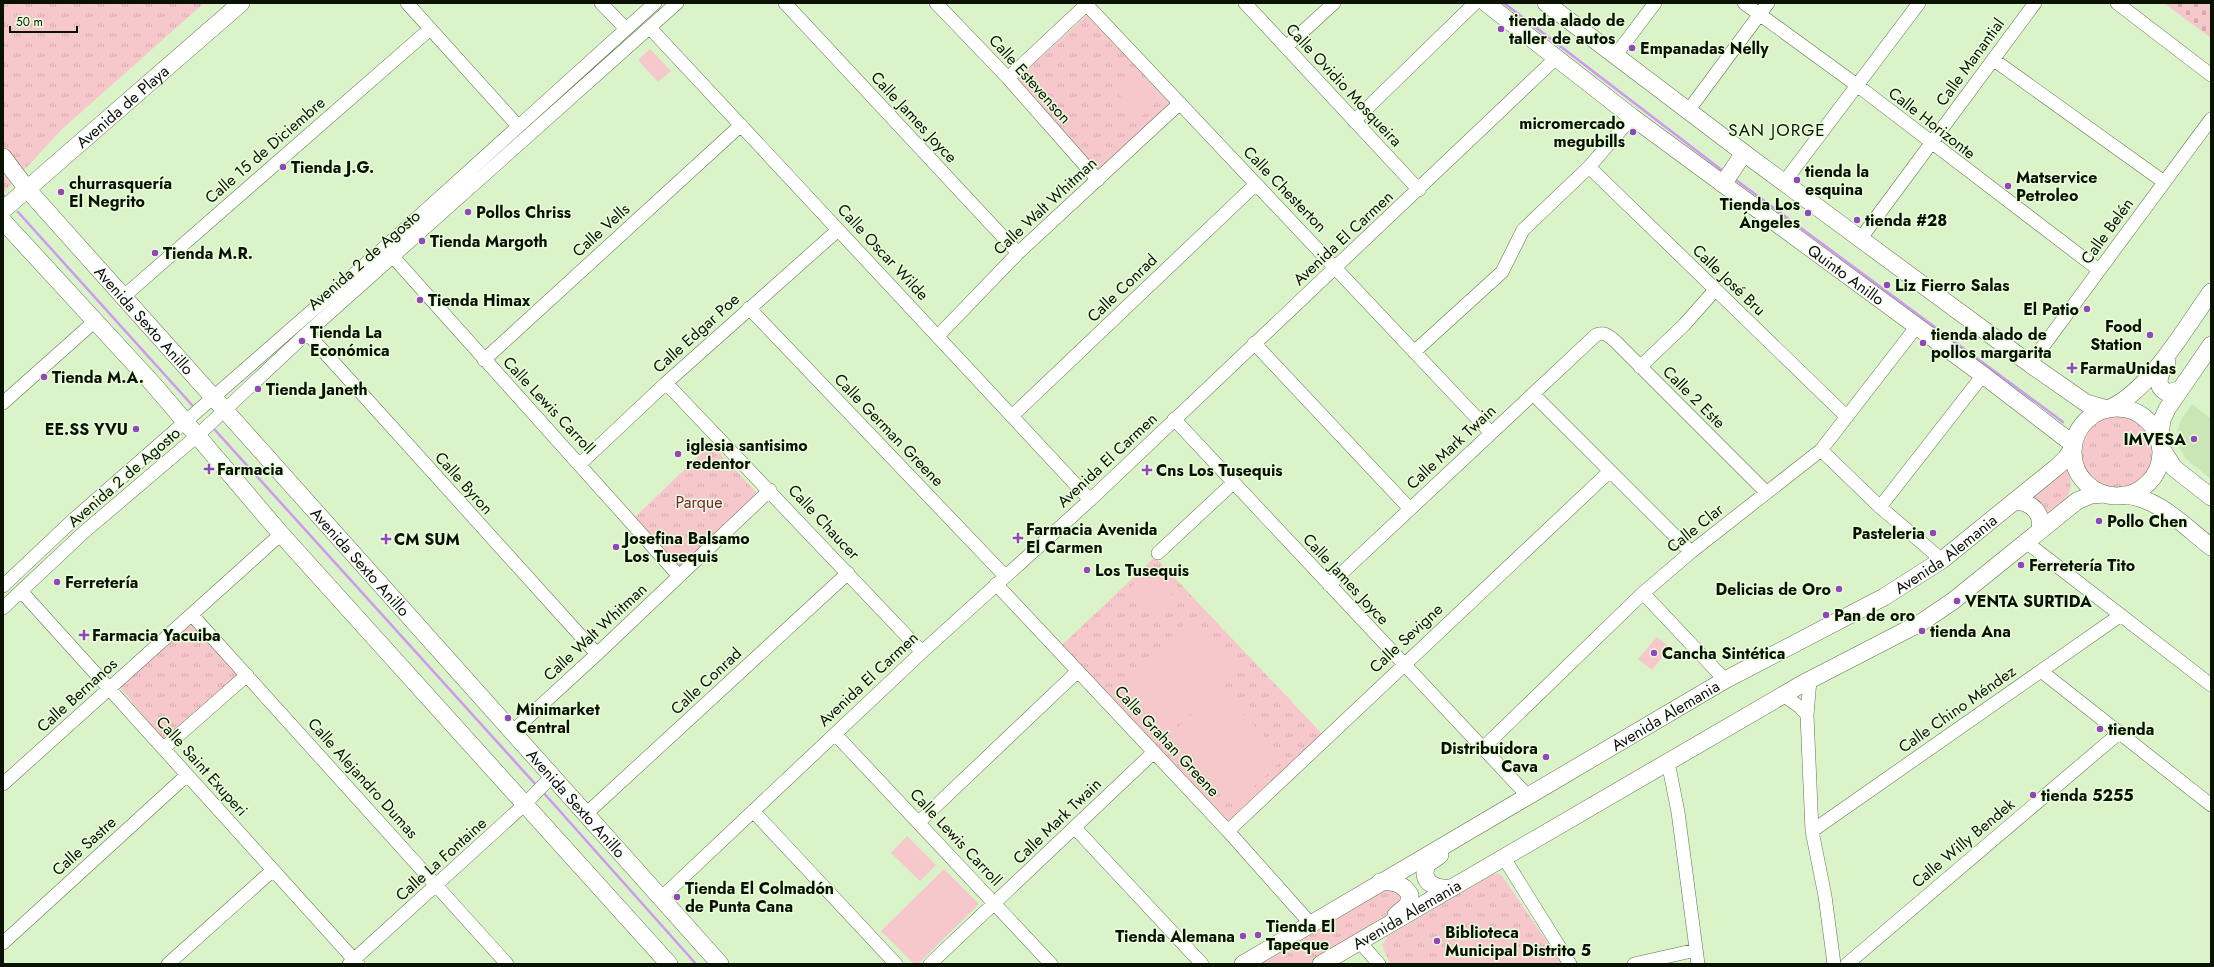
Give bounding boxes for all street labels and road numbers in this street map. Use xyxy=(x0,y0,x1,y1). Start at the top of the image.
street label: Calle Manantial xyxy=(1930,13,2010,111)
street label: Calle Ovidio Mosqueira xyxy=(1281,18,1407,152)
street label: Calle Estevenson xyxy=(984,29,1076,129)
street label: Avenida de Playa xyxy=(71,60,174,153)
street label: Calle James Joyce xyxy=(865,66,963,168)
street label: Calle Horizonte xyxy=(1883,82,1981,164)
street label: Calle 15 de Diciembre xyxy=(200,91,330,209)
street label: Calle Chesterton xyxy=(1238,141,1332,237)
street label: Calle Walt Whitman xyxy=(988,152,1102,260)
street label: Avenida El Carmen xyxy=(1288,185,1398,291)
street label: Calle Belén xyxy=(2075,193,2139,269)
street label: Calle Vells xyxy=(567,198,635,262)
street label: Calle Oscar Wilde xyxy=(832,199,934,305)
street label: Avenida 2 de Agosto xyxy=(303,204,426,315)
street label: Quinto Anillo xyxy=(1803,238,1890,311)
street label: Calle José Bru xyxy=(1687,239,1771,321)
street label: Calle Conrad xyxy=(1082,249,1162,327)
street label: Avenida Sexto Anillo xyxy=(89,261,199,380)
street label: Calle Edgar Poe xyxy=(648,288,744,378)
street label: Calle Lewis Carroll xyxy=(498,351,600,459)
street label: Calle 2 Este xyxy=(1657,360,1731,434)
street label: Calle German Greene xyxy=(829,368,949,492)
street label: Calle Mark Twain xyxy=(1401,399,1501,495)
street label: Avenida El Carmen xyxy=(1052,407,1162,513)
street label: Avenida 2 de Agosto xyxy=(63,421,186,532)
street label: Calle Byron xyxy=(430,447,498,519)
street label: Calle Chaucer xyxy=(783,479,865,565)
street label: Calle Clar xyxy=(1662,498,1729,558)
street label: Avenida Sexto Anillo xyxy=(305,502,415,621)
street label: Avenida Alemania xyxy=(1890,509,2002,599)
street label: Calle James Joyce xyxy=(1297,528,1395,630)
street label: Calle Walt Whitman xyxy=(538,578,652,686)
street label: Calle Sevigne xyxy=(1364,598,1448,678)
street label: Avenida El Carmen xyxy=(813,626,923,732)
street label: Calle Conrad xyxy=(665,642,747,720)
street label: Calle Bernanos xyxy=(32,653,122,737)
street label: Calle Chino Méndez xyxy=(1894,659,2021,758)
street label: Avenida Alemania xyxy=(1607,674,1724,756)
street label: Calle Grahan Greene xyxy=(1109,680,1225,802)
street label: Calle Saint Exuperi xyxy=(151,711,253,821)
street label: Calle Alejandro Dumas xyxy=(302,713,424,843)
street label: Avenida Sexto Anillo xyxy=(521,744,631,863)
street label: Calle Mark Twain xyxy=(1008,773,1106,869)
street label: Calle Lewis Carroll xyxy=(905,783,1007,891)
street label: Calle Willy Bendek xyxy=(1906,792,2020,893)
street label: Calle Sastre xyxy=(47,811,121,881)
street label: Calle La Fontaine xyxy=(390,812,492,906)
street label: Avenida Alemania xyxy=(1348,874,1465,955)

